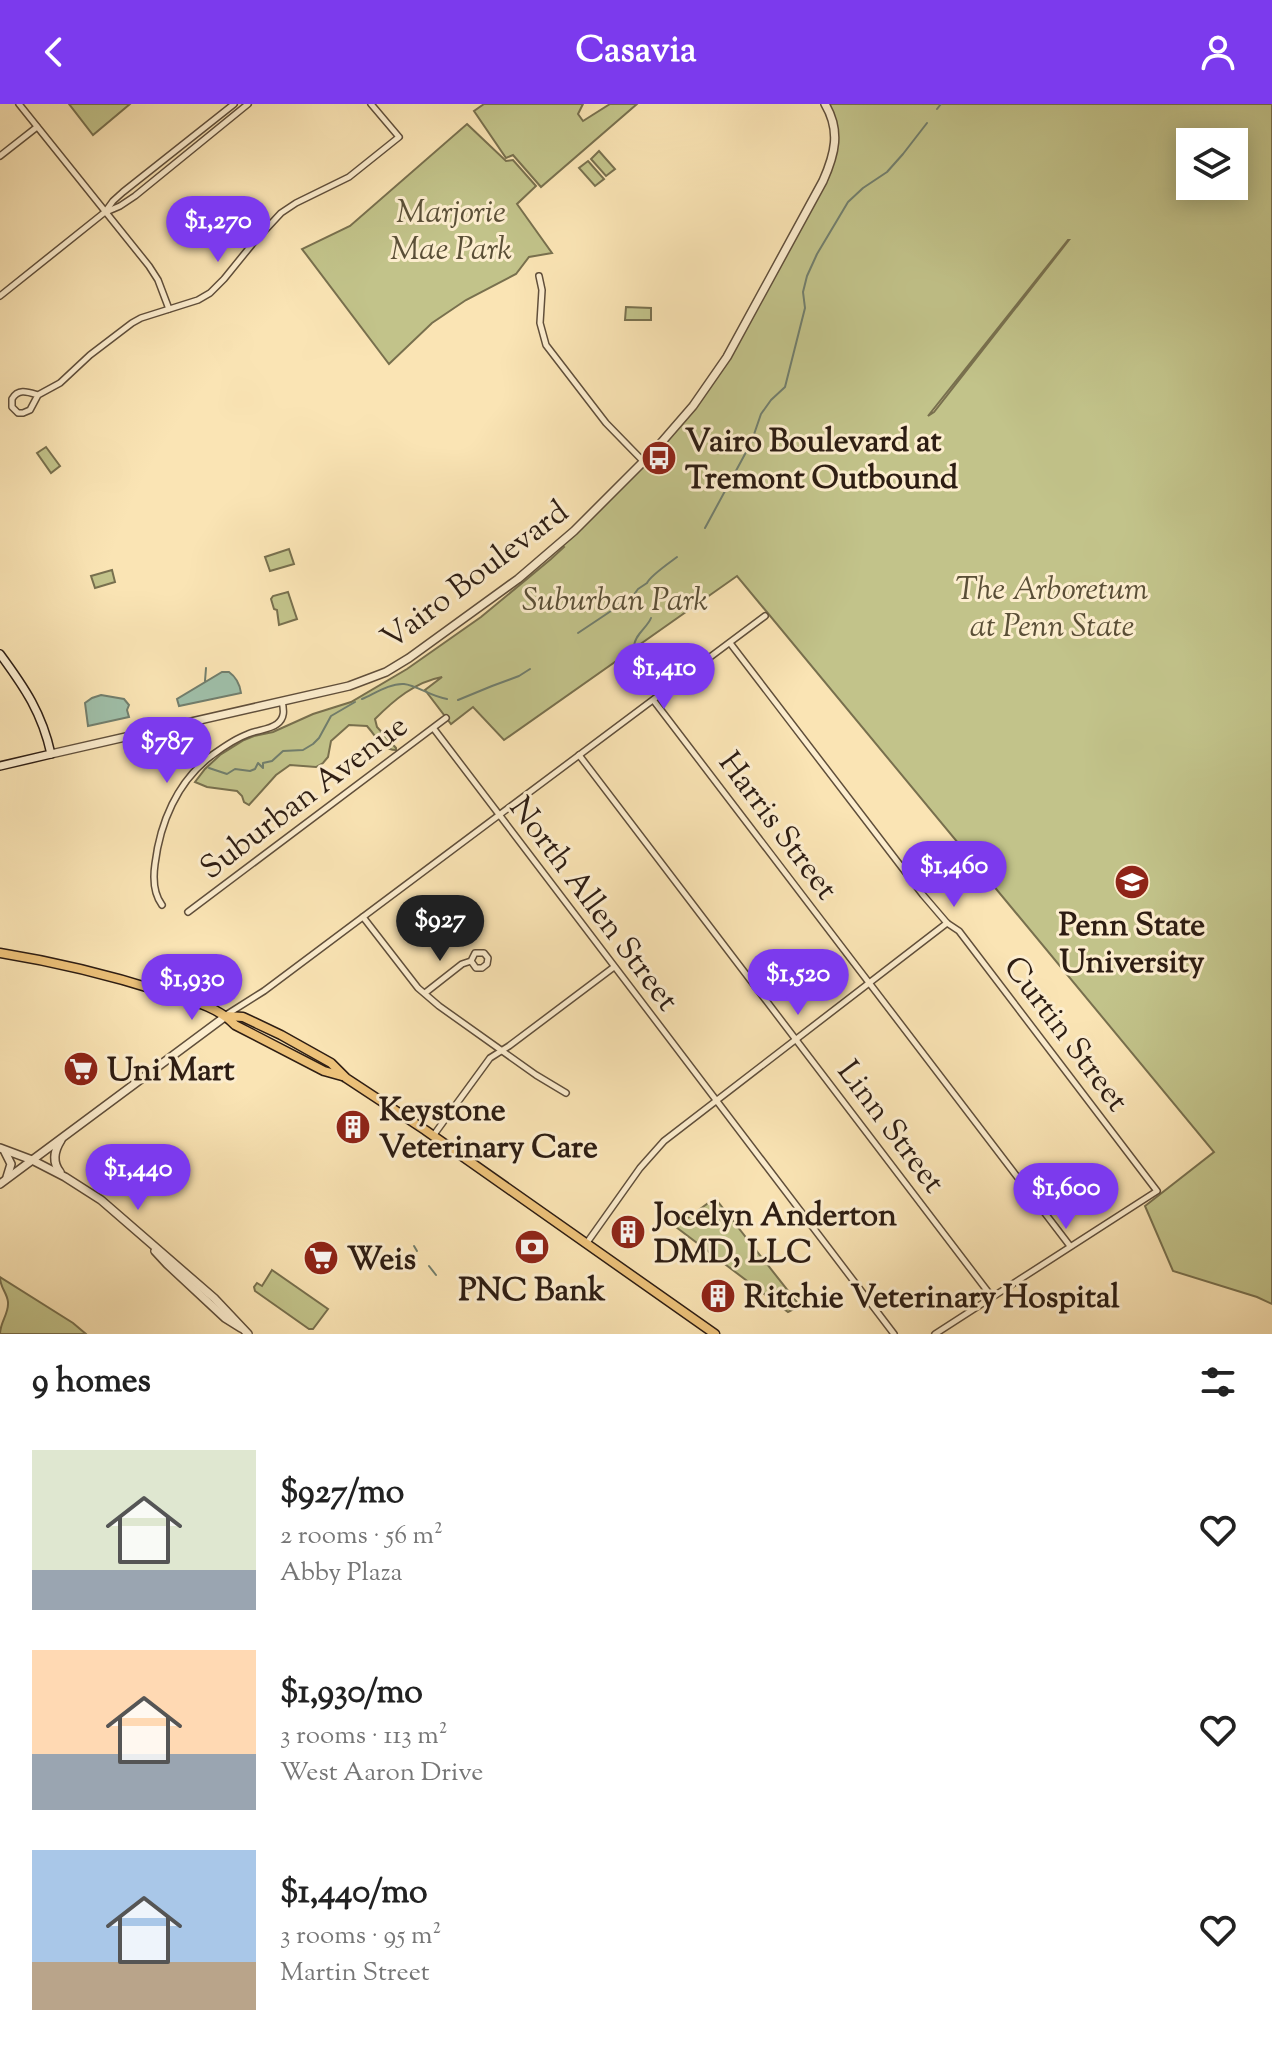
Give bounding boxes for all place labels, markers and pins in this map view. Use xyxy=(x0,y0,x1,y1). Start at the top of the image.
pin: $1,270 xyxy=(153,196,283,264)
place label: Vairo Boulevard at Tremont Outbound xyxy=(685,420,958,503)
bus stop icon: Vairo Boulevard at Tremont Outbound xyxy=(640,439,678,477)
pin: $1,410 xyxy=(599,643,729,711)
pin: $787 xyxy=(120,717,214,785)
pin: $1,460 xyxy=(889,841,1019,909)
school or university icon: Penn State University xyxy=(1113,863,1151,901)
pin: $927 xyxy=(393,895,487,963)
place label: Penn State University xyxy=(1059,904,1205,987)
pin: $1,520 xyxy=(733,949,863,1017)
pin: $1,930 xyxy=(127,954,257,1022)
place label: Uni Mart xyxy=(107,1049,235,1095)
supermarket icon: Uni Mart xyxy=(62,1050,100,1088)
place label: Keystone Veterinary Care xyxy=(379,1089,598,1172)
building icon: Keystone Veterinary Care xyxy=(334,1108,372,1146)
pin: $1,440 xyxy=(73,1144,203,1212)
pin: $1,600 xyxy=(1001,1163,1131,1231)
place label: Jocelyn Anderton DMD, LLC xyxy=(652,1194,897,1277)
building icon: Jocelyn Anderton DMD, LLC xyxy=(609,1213,647,1251)
bank icon: PNC Bank xyxy=(513,1228,551,1266)
place label: Weis xyxy=(347,1238,416,1284)
supermarket icon: Weis xyxy=(302,1239,340,1277)
place label: PNC Bank xyxy=(458,1269,606,1315)
place label: Ritchie Veterinary Hospital xyxy=(744,1276,1120,1322)
building icon: Ritchie Veterinary Hospital xyxy=(699,1277,737,1315)

